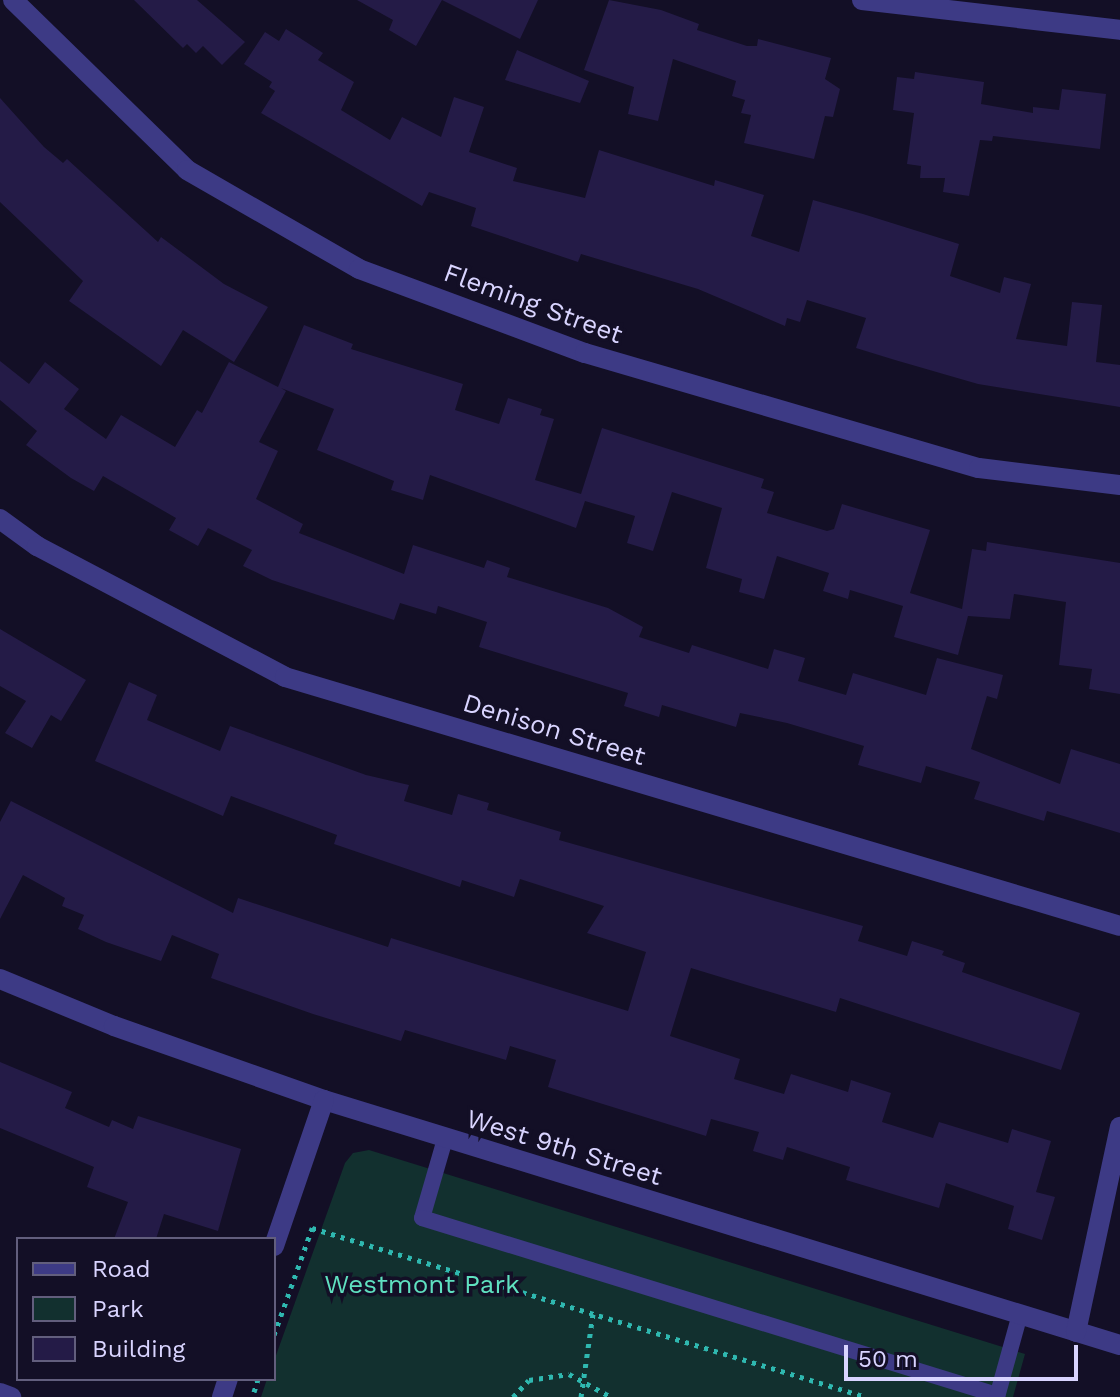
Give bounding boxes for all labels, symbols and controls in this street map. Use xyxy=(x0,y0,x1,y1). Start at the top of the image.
street label: Fleming Street xyxy=(440,257,626,351)
street label: Denison Street xyxy=(459,687,649,773)
street label: West 9th Street xyxy=(463,1103,665,1193)
legend xyxy=(16,1237,276,1381)
text: Road xyxy=(92,1255,151,1283)
park label: Westmont Park xyxy=(324,1269,520,1301)
text: Park xyxy=(92,1295,144,1323)
scale bar xyxy=(848,1329,1082,1379)
text: Building xyxy=(92,1335,185,1363)
text: 50 m xyxy=(858,1345,918,1373)

